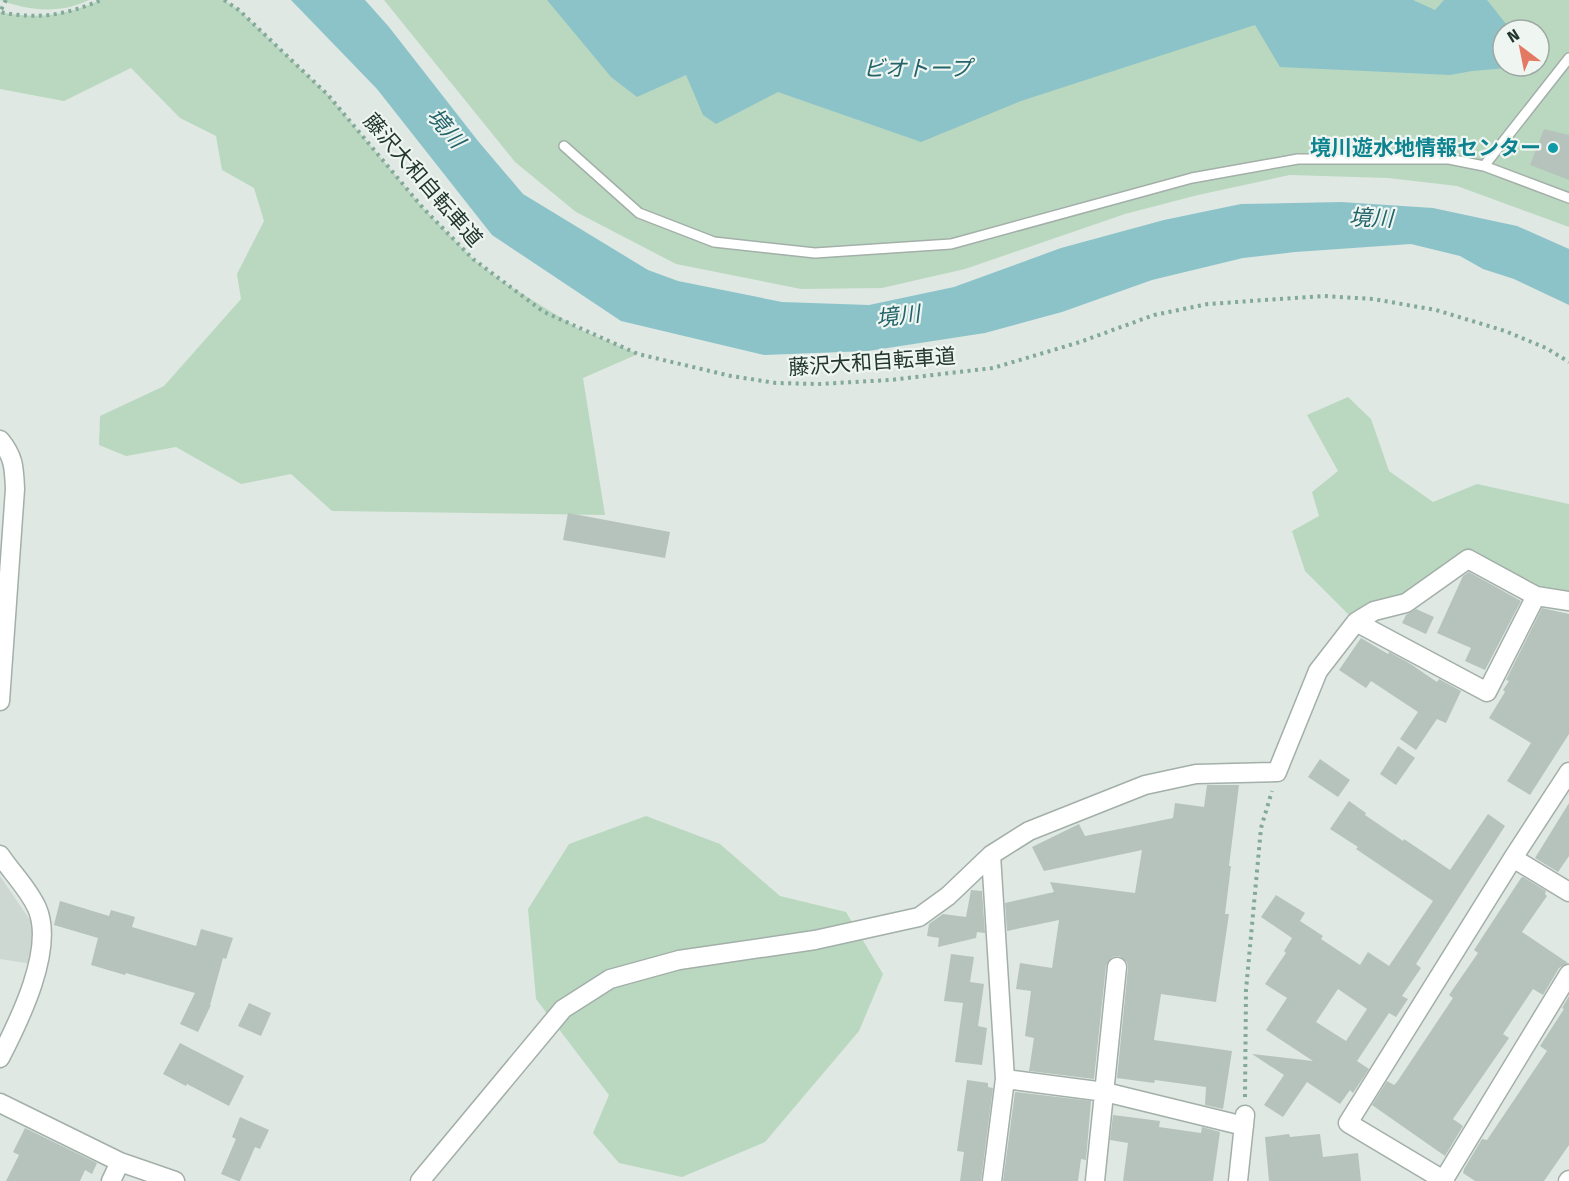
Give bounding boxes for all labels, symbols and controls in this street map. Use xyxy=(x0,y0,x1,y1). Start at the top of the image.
north arrow xyxy=(1491,18,1551,78)
text: N xyxy=(1504,25,1523,47)
water label: ビオトープ xyxy=(863,55,975,82)
water label: 境川 xyxy=(422,102,472,155)
street label: 藤沢大和自転車道 xyxy=(358,108,488,252)
place label: 境川遊水地情報センター xyxy=(1310,135,1541,161)
marker: 境川遊水地情報センター xyxy=(1546,141,1560,155)
water label: 境川 xyxy=(1349,204,1395,232)
water label: 境川 xyxy=(875,300,923,332)
street label: 藤沢大和自転車道 xyxy=(787,343,957,381)

